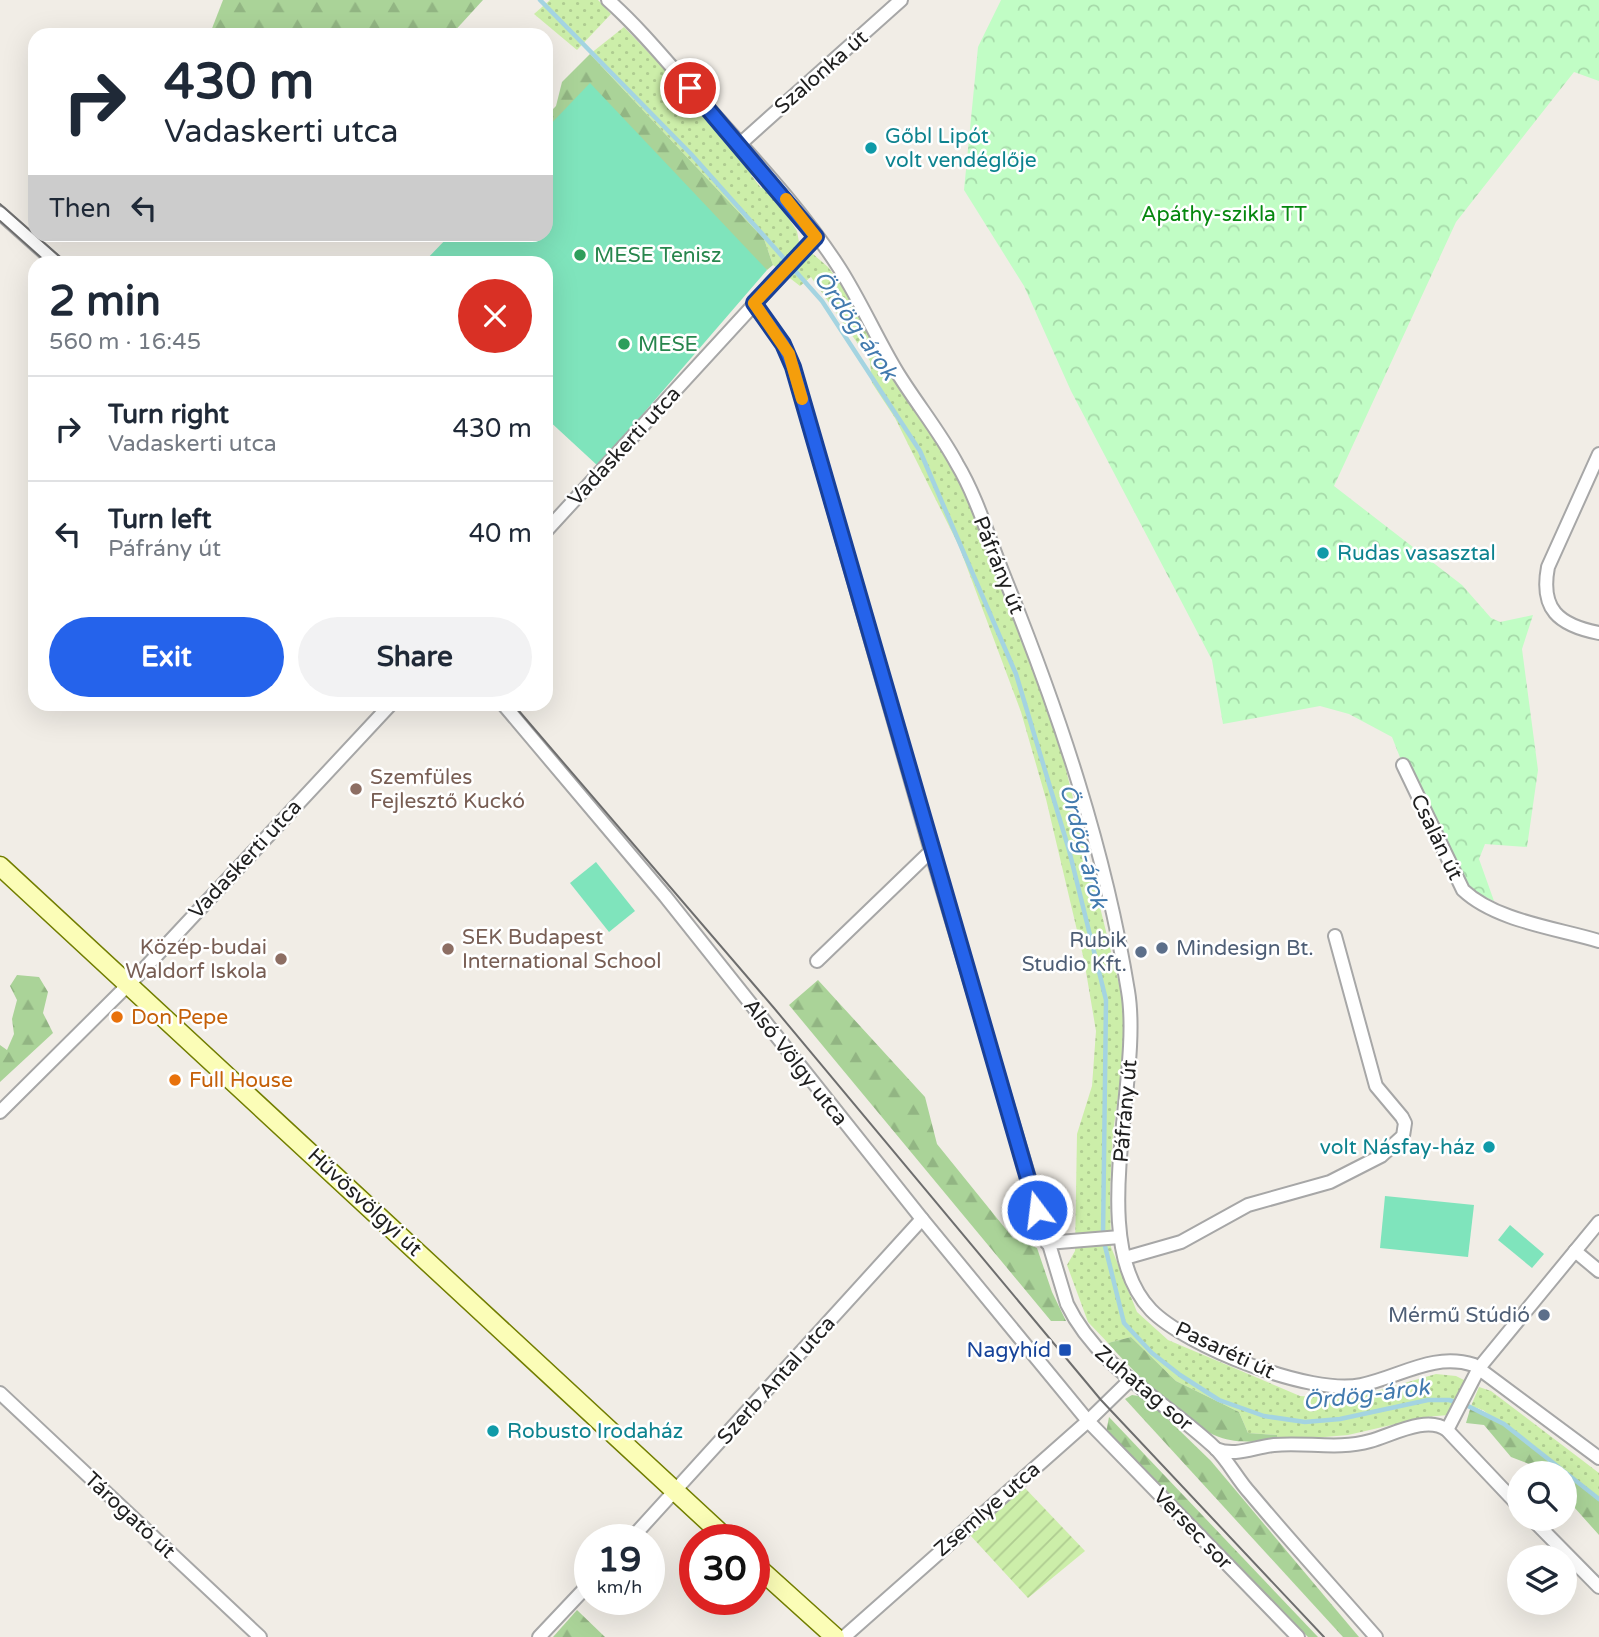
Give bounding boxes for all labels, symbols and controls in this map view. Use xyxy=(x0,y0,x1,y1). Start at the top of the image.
street label: Szalonka út xyxy=(770,25,873,120)
text: 430 m xyxy=(164,53,314,112)
icon: right xyxy=(49,56,140,147)
pin xyxy=(660,58,720,118)
icon: arrive xyxy=(671,69,709,107)
text: Vadaskerti utca xyxy=(164,113,399,151)
place label: Gőbl Lipót volt vendéglője xyxy=(885,124,1037,173)
marker: Gőbl Lipót volt vendéglője xyxy=(863,140,879,156)
icon: left xyxy=(125,189,163,227)
text: Then xyxy=(49,193,111,224)
park label: Apáthy-szikla TT xyxy=(1141,202,1307,227)
place label: MESE Tenisz xyxy=(594,243,721,268)
marker: MESE Tenisz xyxy=(572,247,588,263)
water label: Ördög-árok xyxy=(807,265,904,387)
text: 2 min xyxy=(49,276,161,327)
button: close xyxy=(458,279,532,353)
text: 560 m · 16:45 xyxy=(49,328,201,356)
place label: MESE xyxy=(638,332,698,357)
marker: MESE xyxy=(616,336,632,352)
street label: Vadaskerti utca xyxy=(563,382,686,511)
text: Turn right xyxy=(108,399,229,430)
icon: right xyxy=(49,410,87,448)
text: 430 m xyxy=(452,413,532,444)
text: Vadaskerti utca xyxy=(108,430,277,458)
text: Turn left xyxy=(108,504,211,535)
street label: Páfrány út xyxy=(968,513,1029,618)
icon: left xyxy=(49,515,87,553)
text: 40 m xyxy=(469,518,532,549)
text: Páfrány út xyxy=(108,535,221,563)
place label: Rudas vasasztal xyxy=(1337,541,1496,566)
marker: Rudas vasasztal xyxy=(1315,545,1331,561)
button: Exit xyxy=(49,617,284,697)
button: Share xyxy=(298,617,532,697)
place label: Szemfüles Fejlesztő Kuckó xyxy=(370,765,525,814)
marker: Szemfüles Fejlesztő Kuckó xyxy=(348,781,364,797)
water label: Ördög-árok xyxy=(1053,781,1113,913)
street label: Csalán út xyxy=(1405,790,1468,884)
street label: Vadaskerti utca xyxy=(184,795,307,924)
place label: SEK Budapest International School xyxy=(462,925,661,974)
place label: Rubik Studio Kft. xyxy=(1022,928,1127,977)
place label: Közép-budai Waldorf Iskola xyxy=(125,935,267,984)
place label: Mindesign Bt. xyxy=(1176,936,1314,961)
marker: Mindesign Bt. xyxy=(1154,940,1170,956)
marker: SEK Budapest International School xyxy=(440,941,456,957)
marker: Rubik Studio Kft. xyxy=(1133,944,1149,960)
marker: Közép-budai Waldorf Iskola xyxy=(273,951,289,967)
street label: Alsó Völgy utca xyxy=(738,994,853,1131)
place label: Don Pepe xyxy=(131,1005,228,1030)
marker: Don Pepe xyxy=(109,1009,125,1025)
street label: Páfrány út xyxy=(1109,1059,1142,1163)
place label: Full House xyxy=(189,1068,293,1093)
marker: Full House xyxy=(167,1072,183,1088)
place label: volt Násfay-ház xyxy=(1320,1135,1475,1160)
marker: volt Násfay-ház xyxy=(1481,1139,1497,1155)
street label: Hűvösvölgyi út xyxy=(302,1143,427,1262)
position arrow xyxy=(1000,1173,1074,1247)
place label: Mérmű Stúdió xyxy=(1388,1303,1530,1328)
marker: Mérmű Stúdió xyxy=(1536,1307,1552,1323)
street label: Szerb Antal utca xyxy=(712,1311,841,1450)
street label: Pasaréti út xyxy=(1171,1317,1278,1384)
place label: Nagyhíd xyxy=(967,1338,1051,1363)
street label: Zuhatag sor xyxy=(1090,1340,1198,1437)
marker: Nagyhíd xyxy=(1057,1342,1073,1358)
water label: Ördög-árok xyxy=(1301,1373,1432,1417)
place label: Robusto Irodaház xyxy=(507,1419,683,1444)
marker: Robusto Irodaház xyxy=(485,1423,501,1439)
street label: Zsemlye utca xyxy=(929,1457,1045,1562)
map controls xyxy=(1507,1461,1577,1615)
button: search xyxy=(1507,1461,1577,1531)
street label: Tárogató út xyxy=(79,1467,180,1564)
street label: Versec sor xyxy=(1148,1484,1237,1575)
speed limit sign: 30 xyxy=(679,1524,770,1615)
text: 19 xyxy=(598,1539,641,1581)
button: layers xyxy=(1507,1545,1577,1615)
text: km/h xyxy=(597,1576,642,1598)

